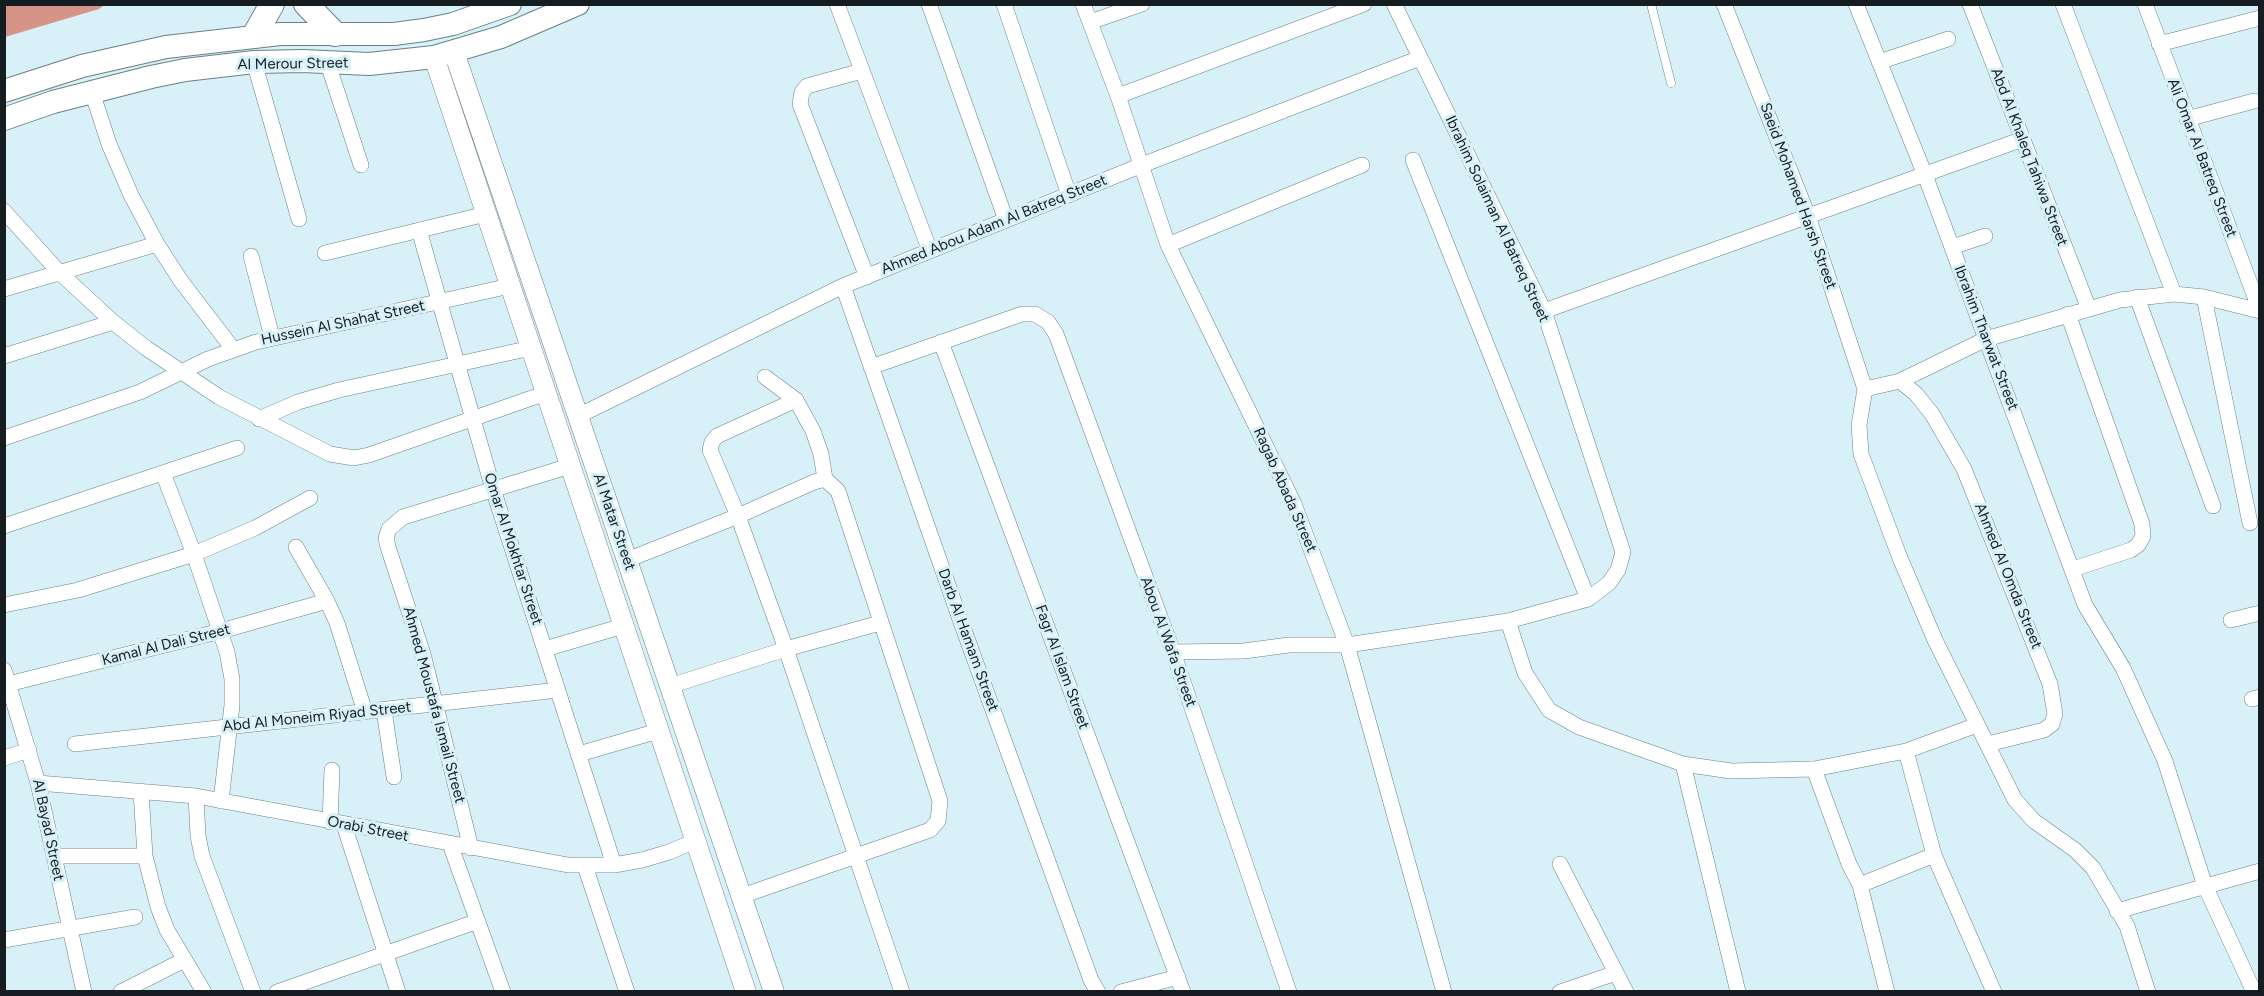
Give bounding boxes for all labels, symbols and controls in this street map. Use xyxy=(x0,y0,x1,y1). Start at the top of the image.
street label: Al Merour Street xyxy=(237,54,349,74)
street label: Abd Al Khaleq Tahiwa Street xyxy=(1987,65,2071,249)
street label: Ali Omar Al Batreq Street xyxy=(2163,76,2241,240)
street label: Saeid Mohamed Harsh Street xyxy=(1756,100,1840,292)
street label: Ibrahim Solaiman Al Batreq Street xyxy=(1441,113,1553,325)
street label: Ahmed Abou Adam Al Batreq Street xyxy=(878,171,1110,279)
street label: Ibrahim Tharwat Street xyxy=(1950,263,2022,413)
street label: Hussein Al Shahat Street xyxy=(259,297,427,349)
street label: Ragab Abada Street xyxy=(1249,425,1321,555)
street label: Omar Al Mokhtar Street xyxy=(480,471,546,627)
street label: Al Matar Street xyxy=(589,471,639,573)
street label: Ahmed Al Omda Street xyxy=(1970,500,2046,652)
street label: Darb Al Hamam Street xyxy=(934,566,1002,714)
street label: Abou Al Wafa Street xyxy=(1136,574,1200,710)
street label: Fagr Al Islam Street xyxy=(1031,602,1093,732)
street label: Ahmed Moustafa Ismail Street xyxy=(399,605,469,805)
street label: Kamal Al Dali Street xyxy=(100,620,232,670)
street label: Abd Al Moneim Riyad Street xyxy=(222,698,412,736)
street label: Al Bayad Street xyxy=(28,777,68,883)
street label: Orabi Street xyxy=(326,812,410,846)

